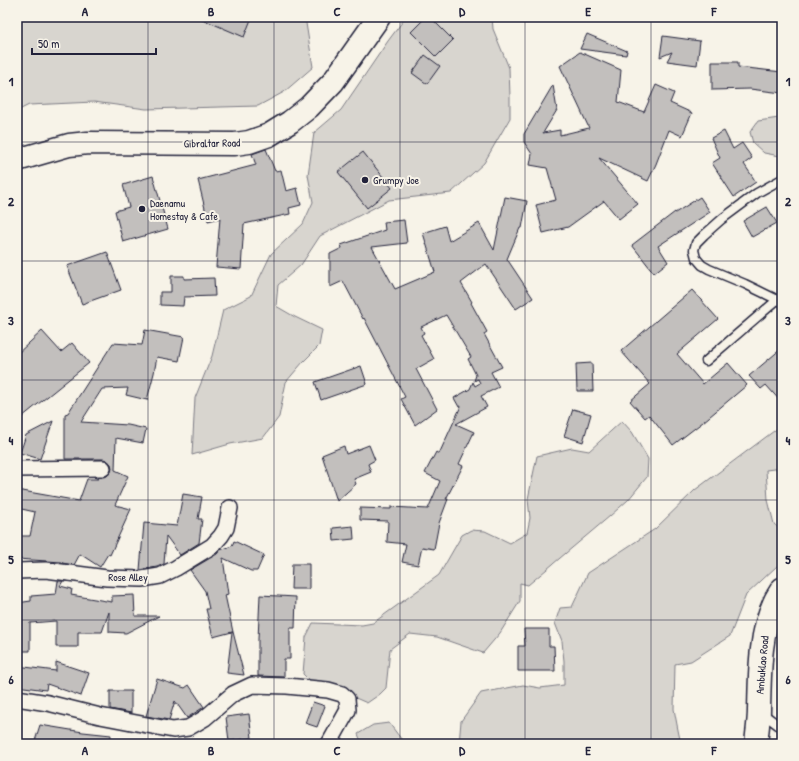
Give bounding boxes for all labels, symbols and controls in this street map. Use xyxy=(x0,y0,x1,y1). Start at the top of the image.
text: A xyxy=(82,2,89,20)
text: B xyxy=(208,2,215,20)
text: C xyxy=(333,2,341,20)
text: D xyxy=(459,2,466,20)
text: E xyxy=(585,2,591,20)
text: F xyxy=(711,2,718,20)
scale bar xyxy=(32,30,156,56)
text: 50 m xyxy=(38,35,59,52)
text: 1 xyxy=(9,72,14,90)
text: 1 xyxy=(786,72,791,90)
street label: Gibraltar Road xyxy=(184,135,241,150)
place label: Grumpy Joe xyxy=(373,173,420,187)
marker: Grumpy Joe xyxy=(360,175,370,185)
text: 2 xyxy=(8,192,15,210)
text: 2 xyxy=(785,192,792,210)
place label: Daenamu Homestay & Cafe xyxy=(150,196,219,223)
marker: Daenamu Homestay & Cafe xyxy=(137,204,147,214)
text: 3 xyxy=(8,311,14,329)
text: 3 xyxy=(785,311,791,329)
text: 4 xyxy=(9,431,14,449)
text: 4 xyxy=(786,431,791,449)
text: 5 xyxy=(8,550,14,568)
text: 5 xyxy=(785,550,791,568)
street label: Rose Alley xyxy=(108,570,148,584)
street label: Ambuklao Road xyxy=(752,635,772,695)
text: 6 xyxy=(8,670,14,688)
text: 6 xyxy=(785,670,791,688)
text: A xyxy=(82,741,89,759)
text: B xyxy=(208,741,215,759)
text: C xyxy=(333,741,341,759)
text: D xyxy=(459,741,466,759)
text: E xyxy=(585,741,591,759)
text: F xyxy=(711,741,718,759)

